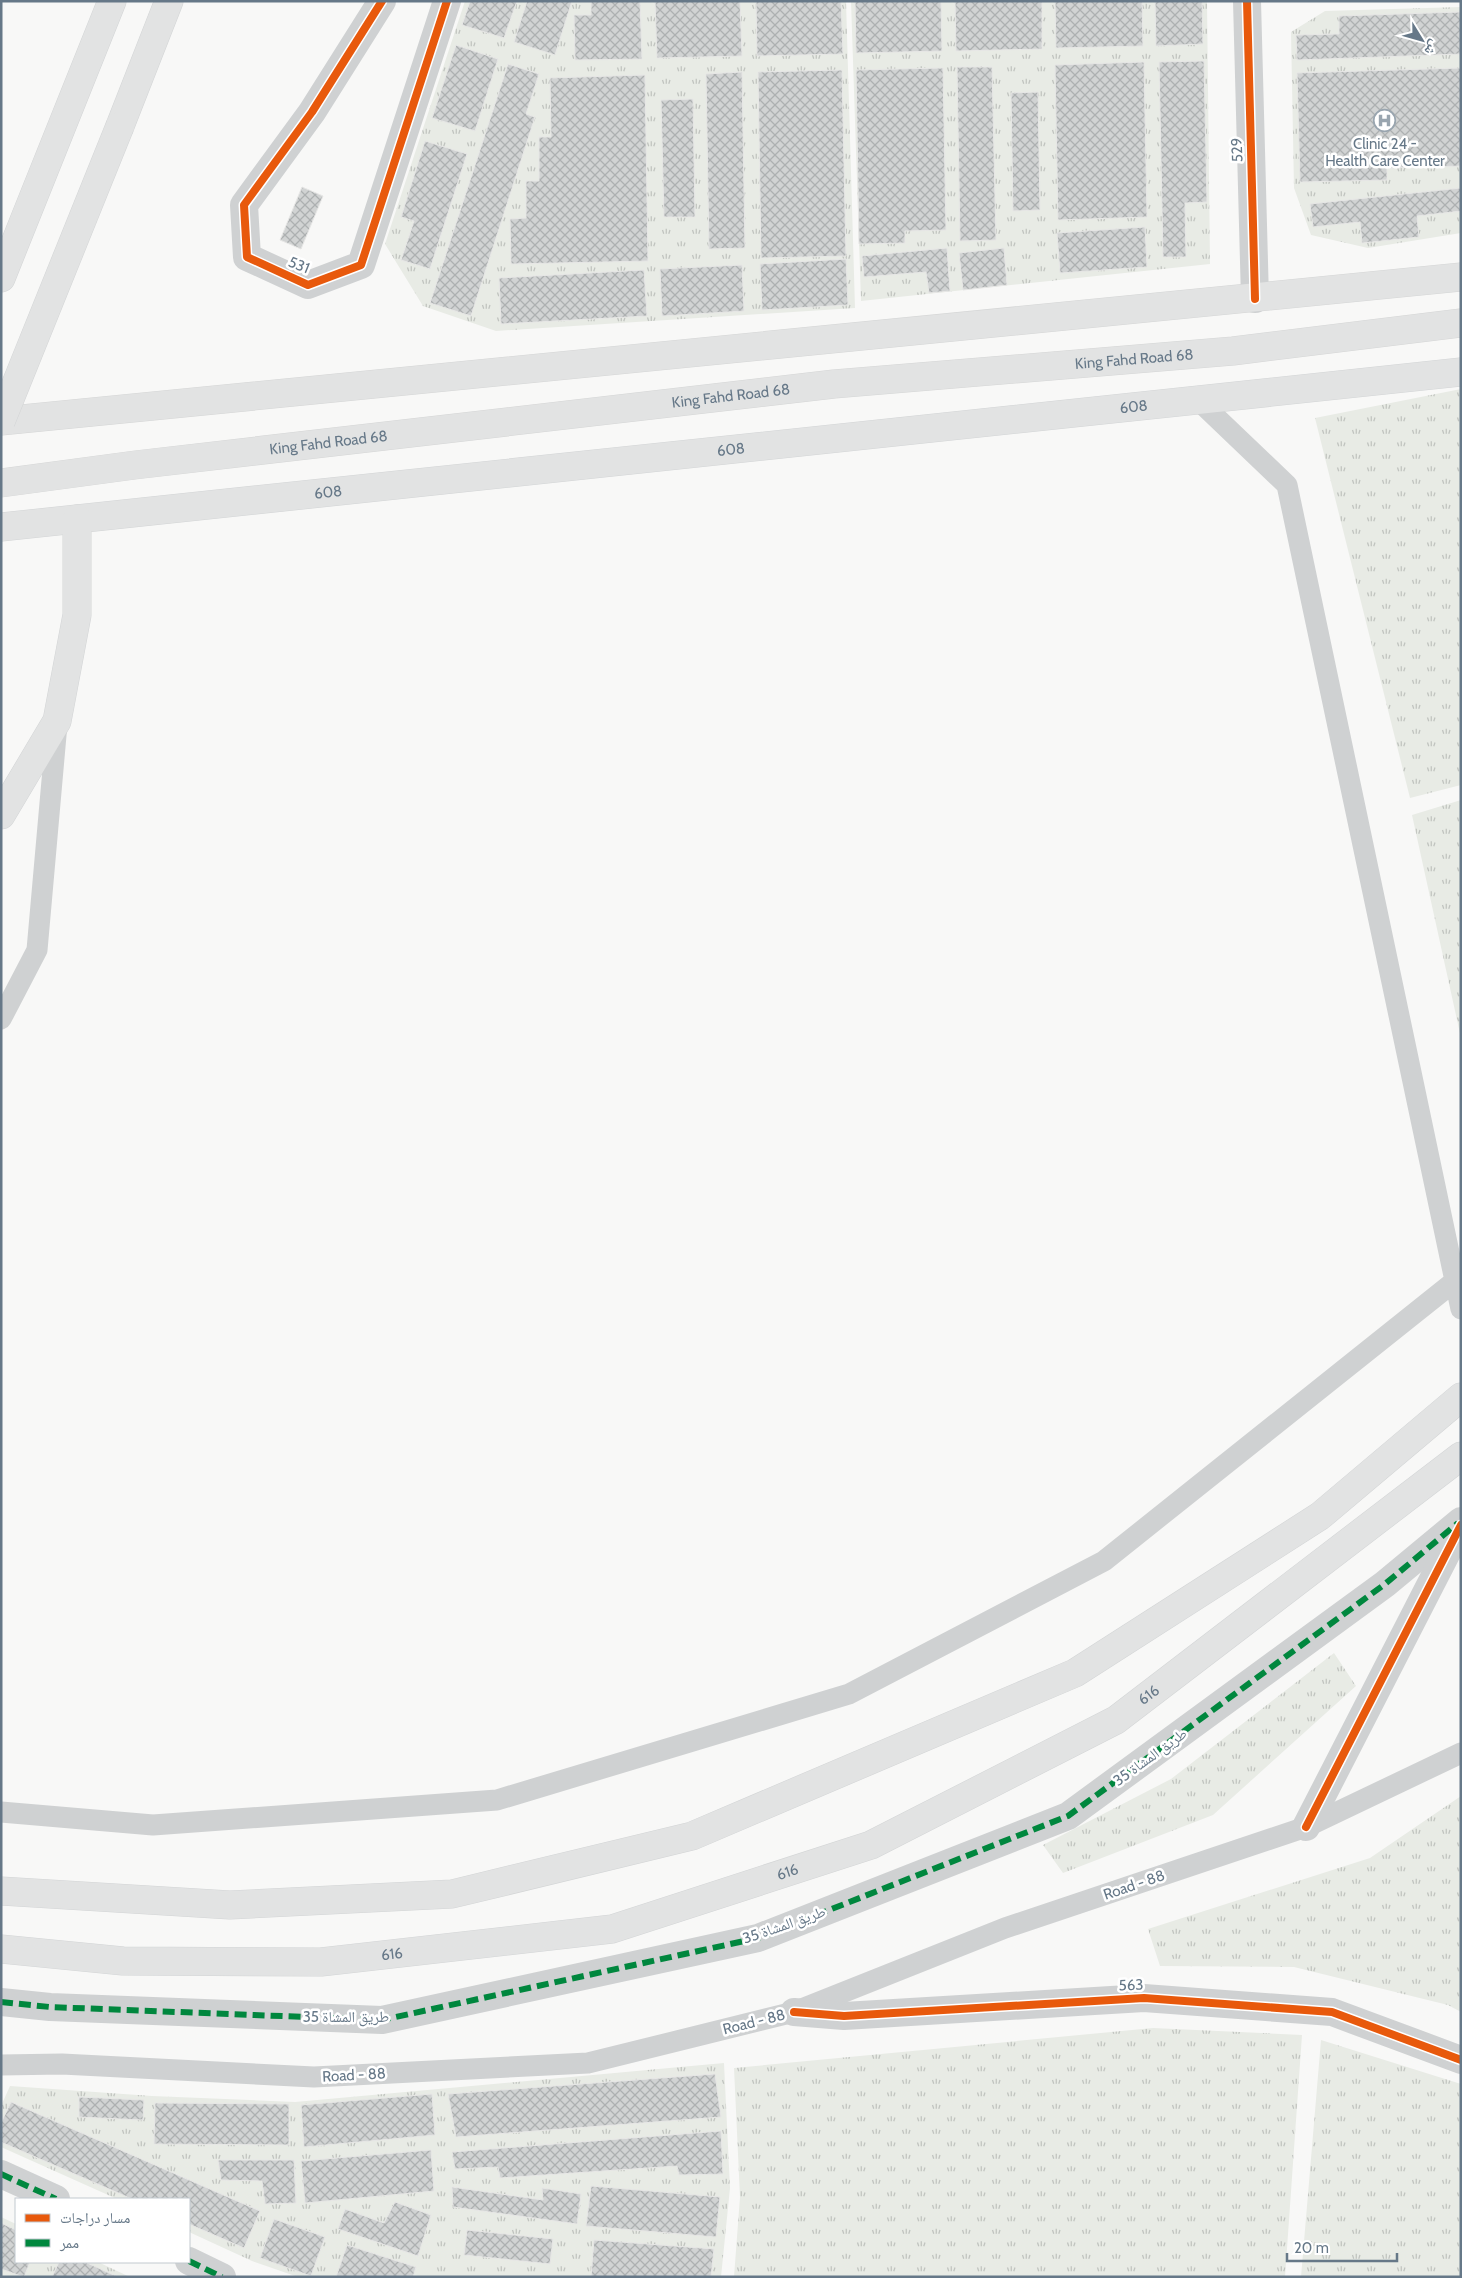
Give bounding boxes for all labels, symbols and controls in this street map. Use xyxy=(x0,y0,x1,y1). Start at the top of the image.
north arrow xyxy=(1397,15,1447,65)
text: ش xyxy=(1421,36,1444,59)
hospital icon: Clinic 24 - Health Care Center xyxy=(1373,109,1397,133)
place label: Clinic 24 - Health Care Center xyxy=(1325,135,1445,170)
street label: 529 xyxy=(1228,137,1246,163)
street label: 531 xyxy=(286,253,312,277)
street label: King Fahd Road 68 xyxy=(1074,345,1194,373)
street label: King Fahd Road 68 xyxy=(671,380,791,412)
street label: 608 xyxy=(1119,396,1149,417)
street label: King Fahd Road 68 xyxy=(268,427,389,458)
street label: 608 xyxy=(716,439,746,460)
street label: 608 xyxy=(313,482,343,503)
street label: 616 xyxy=(1135,1681,1163,1709)
street label: طريق المشاة 35 xyxy=(1110,1724,1191,1791)
street label: 616 xyxy=(774,1860,801,1884)
street label: Road - 88 xyxy=(1101,1866,1167,1904)
street label: طريق المشاة 35 xyxy=(740,1902,828,1949)
street label: 616 xyxy=(380,1944,404,1964)
street label: 563 xyxy=(1118,1976,1144,1994)
street label: Road - 88 xyxy=(721,2006,787,2038)
street label: طريق المشاة 35 xyxy=(303,2008,389,2027)
street label: Road - 88 xyxy=(322,2064,386,2086)
legend xyxy=(15,2198,190,2263)
text: مسار دراجات xyxy=(60,2209,130,2227)
scale bar xyxy=(1287,2230,1397,2262)
text: ممر xyxy=(59,2234,79,2252)
text: 20 m xyxy=(1294,2239,1329,2257)

